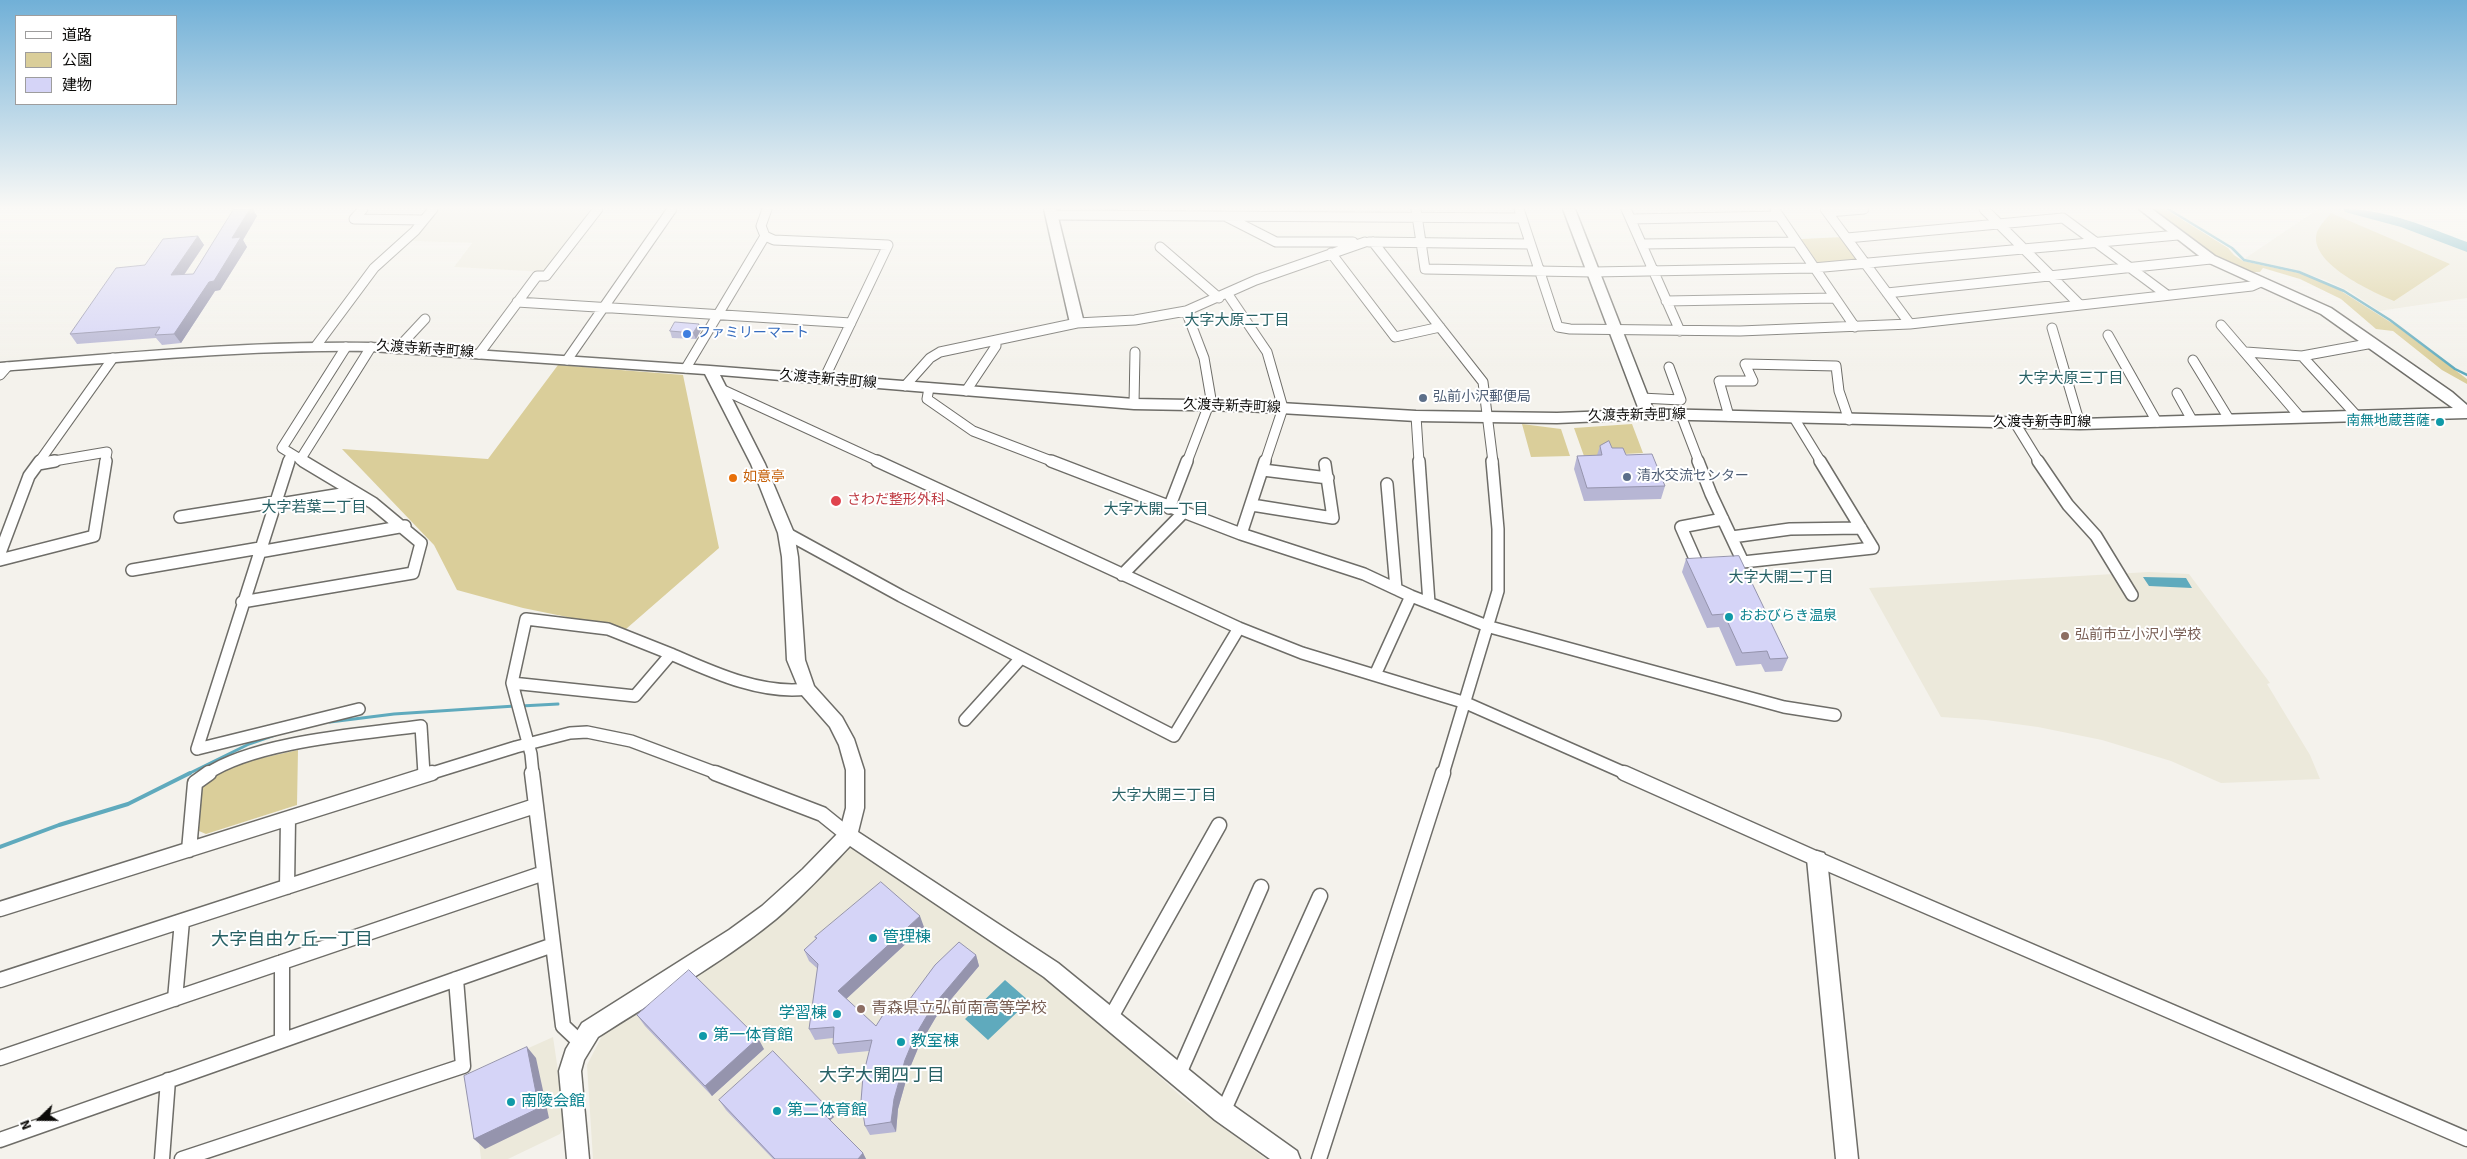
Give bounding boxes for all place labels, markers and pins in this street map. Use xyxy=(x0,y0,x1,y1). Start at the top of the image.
place label: ファミリーマート xyxy=(697,326,809,342)
marker: ファミリーマート xyxy=(681,328,693,340)
place label: 弘前小沢郵便局 xyxy=(1433,390,1531,406)
marker: 弘前小沢郵便局 xyxy=(1417,392,1429,404)
place label: 南無地蔵菩薩 xyxy=(2346,414,2430,430)
marker: 南無地蔵菩薩 xyxy=(2434,416,2446,428)
place label: 清水交流センター xyxy=(1637,469,1749,485)
place label: 如意亭 xyxy=(743,470,785,486)
marker: 清水交流センター xyxy=(1621,471,1633,483)
marker: 如意亭 xyxy=(727,472,739,484)
place label: さわだ整形外科 xyxy=(847,493,945,509)
marker: さわだ整形外科 xyxy=(829,494,843,508)
place label: おおびらき温泉 xyxy=(1739,609,1837,625)
marker: おおびらき温泉 xyxy=(1723,611,1735,623)
place label: 弘前市立小沢小学校 xyxy=(2075,628,2201,644)
marker: 弘前市立小沢小学校 xyxy=(2059,630,2071,642)
place label: 管理棟 xyxy=(883,928,931,948)
marker: 管理棟 xyxy=(867,932,879,944)
place label: 青森県立弘前南高等学校 xyxy=(871,999,1047,1019)
marker: 青森県立弘前南高等学校 xyxy=(855,1003,867,1015)
place label: 学習棟 xyxy=(779,1004,827,1024)
marker: 学習棟 xyxy=(831,1008,843,1020)
place label: 第一体育館 xyxy=(713,1026,793,1046)
marker: 第一体育館 xyxy=(697,1030,709,1042)
place label: 教室棟 xyxy=(911,1032,959,1052)
marker: 教室棟 xyxy=(895,1036,907,1048)
place label: 南陵会館 xyxy=(521,1092,585,1112)
marker: 南陵会館 xyxy=(505,1096,517,1108)
place label: 第二体育館 xyxy=(787,1101,867,1121)
marker: 第二体育館 xyxy=(771,1105,783,1117)

